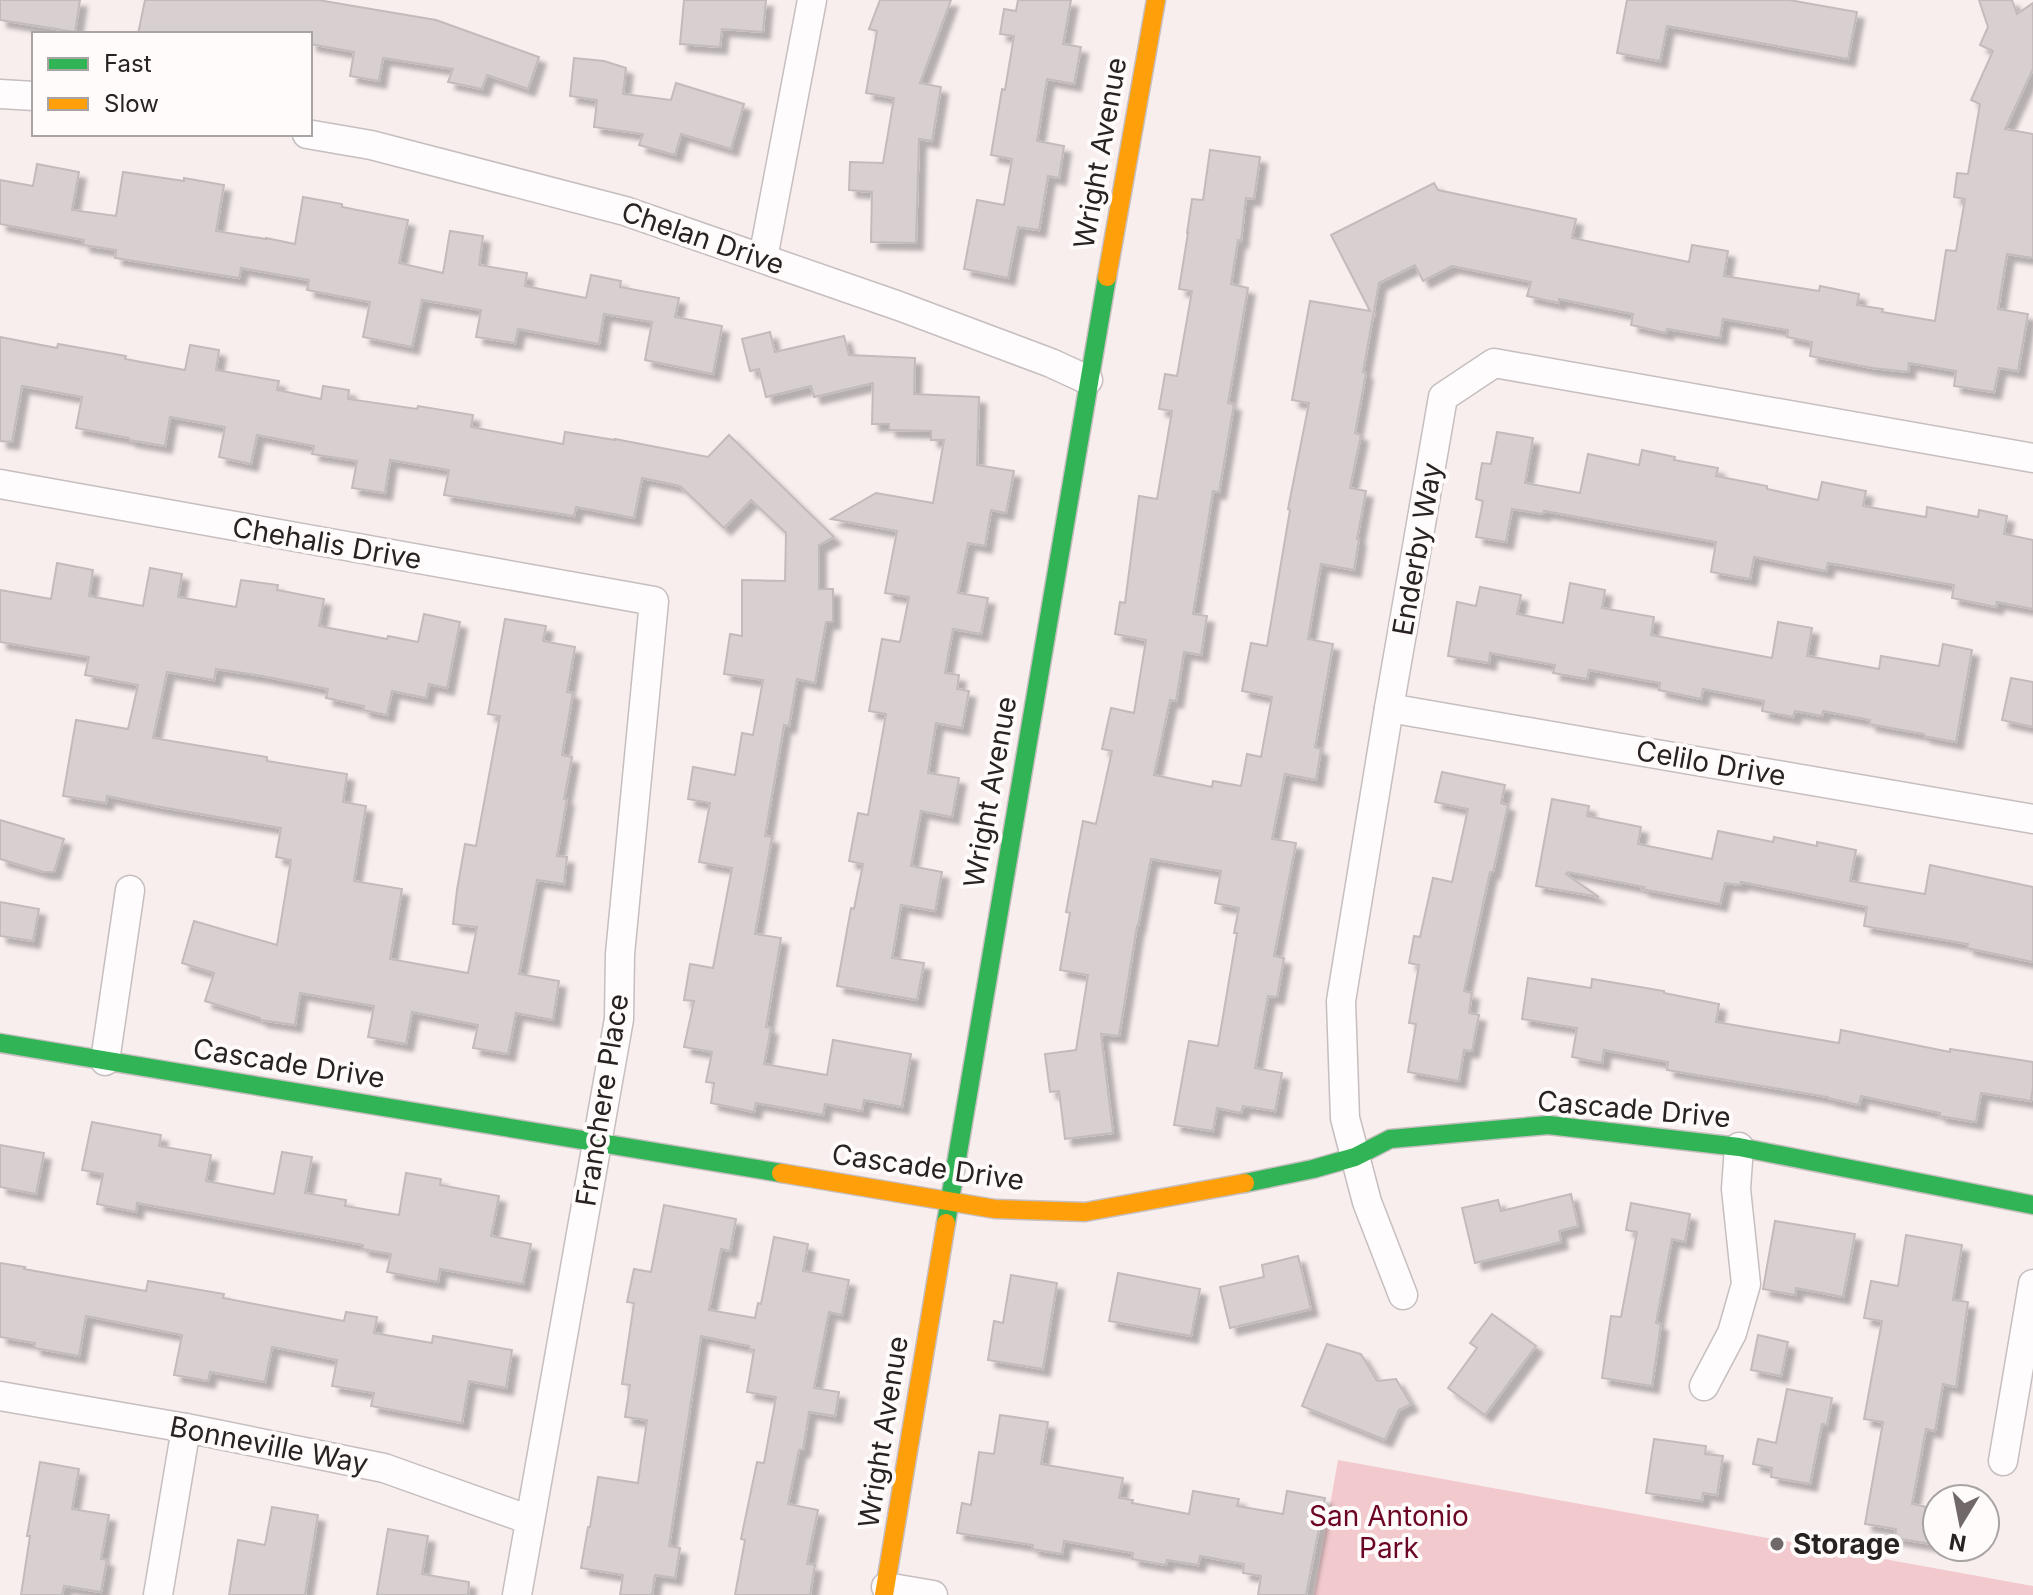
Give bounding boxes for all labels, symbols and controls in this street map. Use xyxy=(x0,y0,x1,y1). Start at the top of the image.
legend xyxy=(32,32,312,136)
text: Fast xyxy=(104,49,152,78)
street label: Wright Avenue xyxy=(1066,55,1134,251)
text: Slow xyxy=(104,89,159,118)
street label: Chelan Drive xyxy=(617,194,789,282)
street label: Enderby Way xyxy=(1385,460,1449,638)
street label: Chehalis Drive xyxy=(230,510,424,576)
street label: Wright Avenue xyxy=(956,694,1024,890)
street label: Celilo Drive xyxy=(1634,733,1788,793)
street label: Franchere Place xyxy=(568,991,636,1209)
street label: Cascade Drive xyxy=(191,1031,387,1095)
street label: Cascade Drive xyxy=(1536,1084,1732,1134)
street label: Cascade Drive xyxy=(830,1137,1026,1197)
street label: Wright Avenue xyxy=(851,1334,915,1530)
street label: Bonneville Way xyxy=(167,1409,371,1481)
north arrow xyxy=(1921,1483,2001,1563)
park label: San Antonio Park xyxy=(1309,1499,1469,1565)
place label: Storage xyxy=(1793,1527,1900,1561)
text: N xyxy=(1947,1528,1968,1557)
marker: Storage xyxy=(1768,1535,1786,1553)

